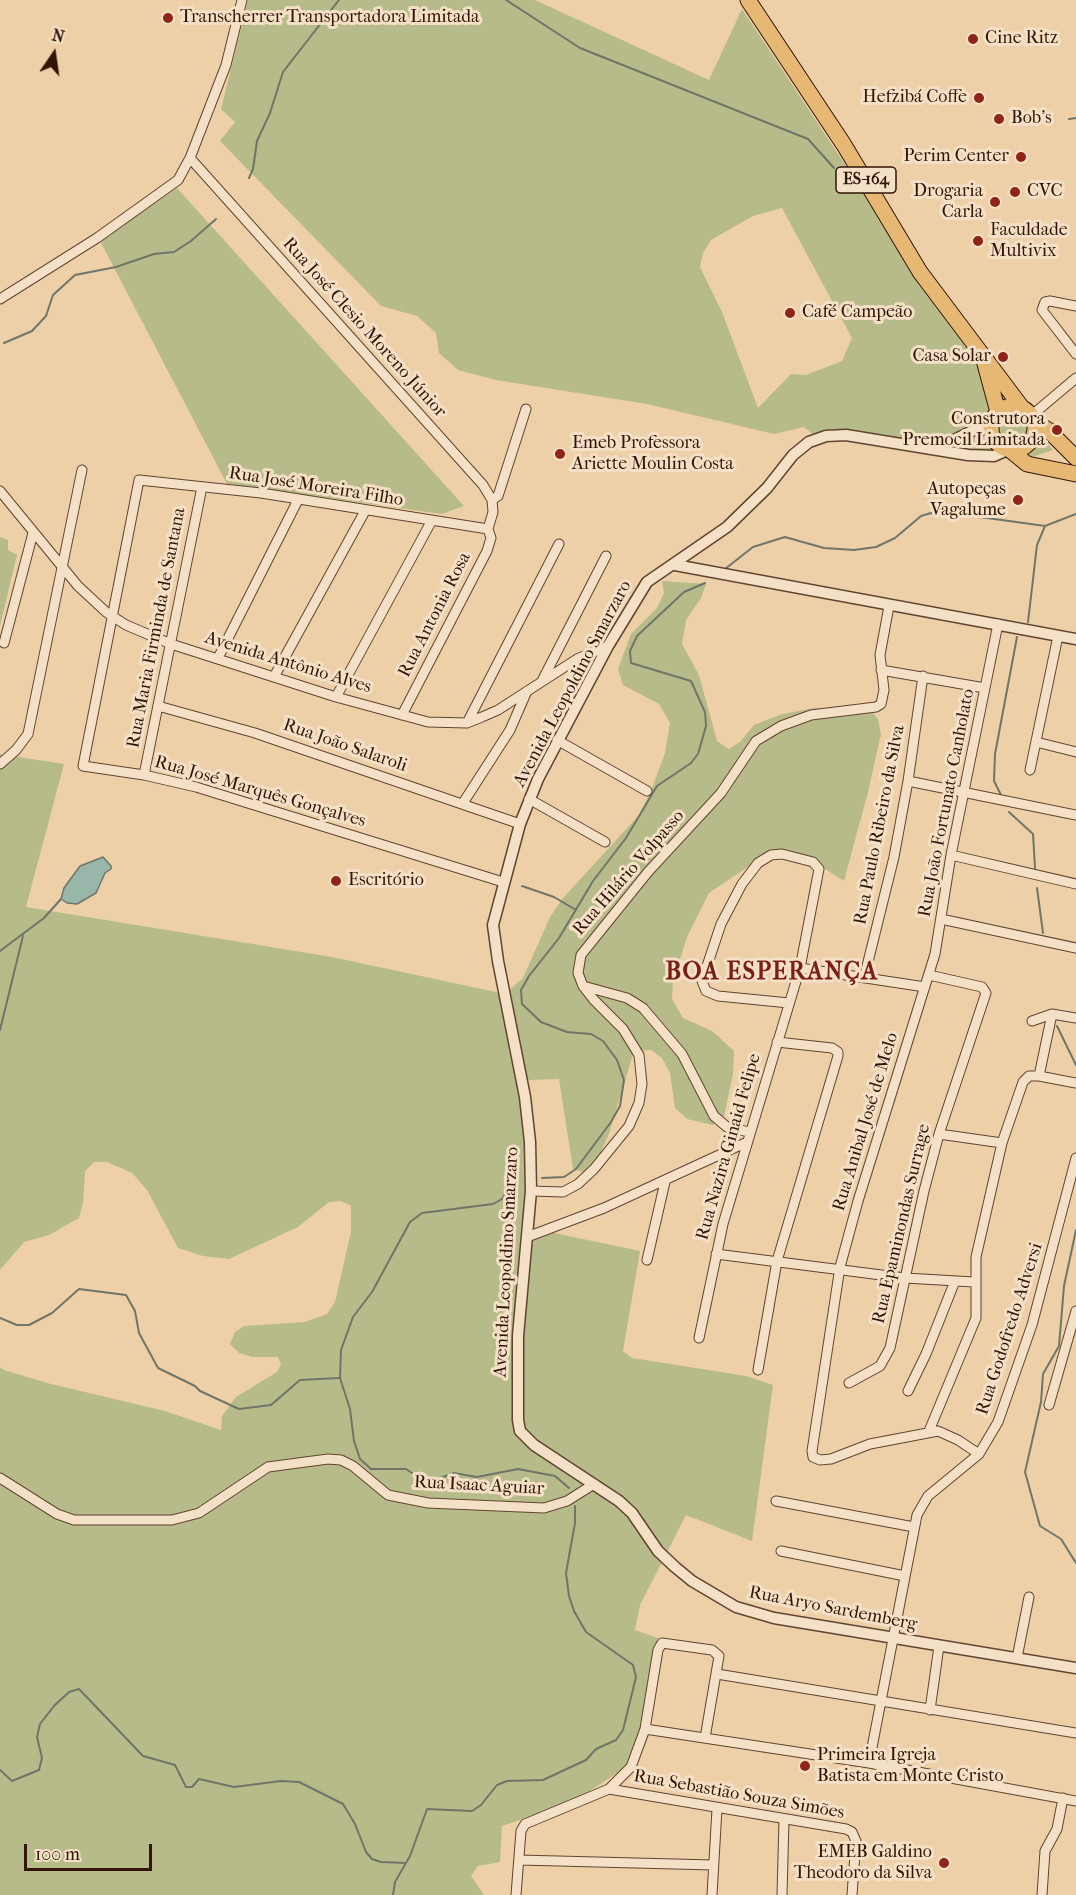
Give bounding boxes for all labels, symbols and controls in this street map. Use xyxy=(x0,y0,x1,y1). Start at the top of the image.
place label: Transcherrer Transportadora Limitada xyxy=(180,7,479,29)
marker: Transcherrer Transportadora Limitada xyxy=(161,11,175,25)
north arrow xyxy=(24,24,84,84)
text: N xyxy=(50,25,66,47)
place label: Cine Ritz xyxy=(985,28,1058,50)
marker: Cine Ritz xyxy=(966,32,980,46)
place label: Hefzibá Coffe xyxy=(863,87,967,109)
marker: Hefzibá Coffe xyxy=(972,91,986,105)
place label: Bob's xyxy=(1011,108,1052,130)
marker: Bob's xyxy=(992,112,1006,126)
place label: Perim Center xyxy=(904,146,1009,168)
marker: Perim Center xyxy=(1014,150,1028,164)
road number: ES-164 xyxy=(836,167,896,193)
place label: Drogaria Carla xyxy=(913,181,983,224)
place label: CVC xyxy=(1027,181,1063,203)
marker: CVC xyxy=(1008,185,1022,199)
marker: Drogaria Carla xyxy=(988,195,1002,209)
place label: Faculdade Multivix xyxy=(990,220,1068,262)
street label: Rua José Clesio Moreno Júnior xyxy=(277,234,451,422)
marker: Faculdade Multivix xyxy=(971,234,985,248)
place label: Café Campeão xyxy=(802,302,912,324)
marker: Café Campeão xyxy=(783,306,797,320)
place label: Casa Solar xyxy=(912,346,991,368)
marker: Casa Solar xyxy=(996,350,1010,364)
place label: Construtora Premocil Limitada xyxy=(902,409,1045,452)
marker: Construtora Premocil Limitada xyxy=(1050,423,1064,437)
place label: Emeb Professora Ariette Moulin Costa xyxy=(572,433,734,476)
marker: Emeb Professora Ariette Moulin Costa xyxy=(553,447,567,461)
street label: Rua José Moreira Filho xyxy=(227,463,405,511)
place label: Autopeças Vagalume xyxy=(927,479,1006,522)
marker: Autopeças Vagalume xyxy=(1011,493,1025,507)
street label: Rua Maria Firminda de Santana xyxy=(123,506,191,750)
street label: Rua Antonia Rosa xyxy=(394,549,476,681)
street label: Avenida Leopoldino Smarzaro xyxy=(509,577,637,791)
street label: Avenida Antônio Alves xyxy=(202,627,374,699)
street label: Rua João Fortunato Canholato xyxy=(914,687,980,919)
street label: Rua João Salaroli xyxy=(280,715,410,777)
street label: Rua Paulo Ribeiro da Silva xyxy=(850,723,910,927)
street label: Rua José Marquês Gonçalves xyxy=(152,751,368,833)
street label: Rua Hilário Volpasso xyxy=(569,806,689,940)
place label: Escritório xyxy=(348,870,424,892)
marker: Escritório xyxy=(329,874,343,888)
district label: BOA ESPERANÇA xyxy=(665,959,879,987)
street label: Rua Anibal José de Melo xyxy=(829,1030,903,1214)
street label: Rua Nazira Ginaid Felipe xyxy=(692,1051,766,1243)
street label: Rua Epaminondas Surrage xyxy=(868,1122,936,1326)
street label: Avenida Leopoldino Smarzaro xyxy=(490,1146,524,1378)
street label: Rua Godofredo Adversi xyxy=(972,1240,1048,1418)
street label: Rua Isaac Aguiar xyxy=(413,1472,545,1500)
street label: Rua Aryo Sardemberg xyxy=(747,1582,919,1636)
place label: Primeira Igreja Batista em Monte Cristo xyxy=(817,1745,1004,1788)
marker: Primeira Igreja Batista em Monte Cristo xyxy=(798,1759,812,1773)
street label: Rua Sebastião Souza Simões xyxy=(632,1766,846,1824)
scale bar xyxy=(27,1832,154,1870)
place label: EMEB Galdino Theodoro da Silva xyxy=(794,1842,932,1884)
text: 100 m xyxy=(35,1844,80,1865)
marker: EMEB Galdino Theodoro da Silva xyxy=(937,1856,951,1870)

